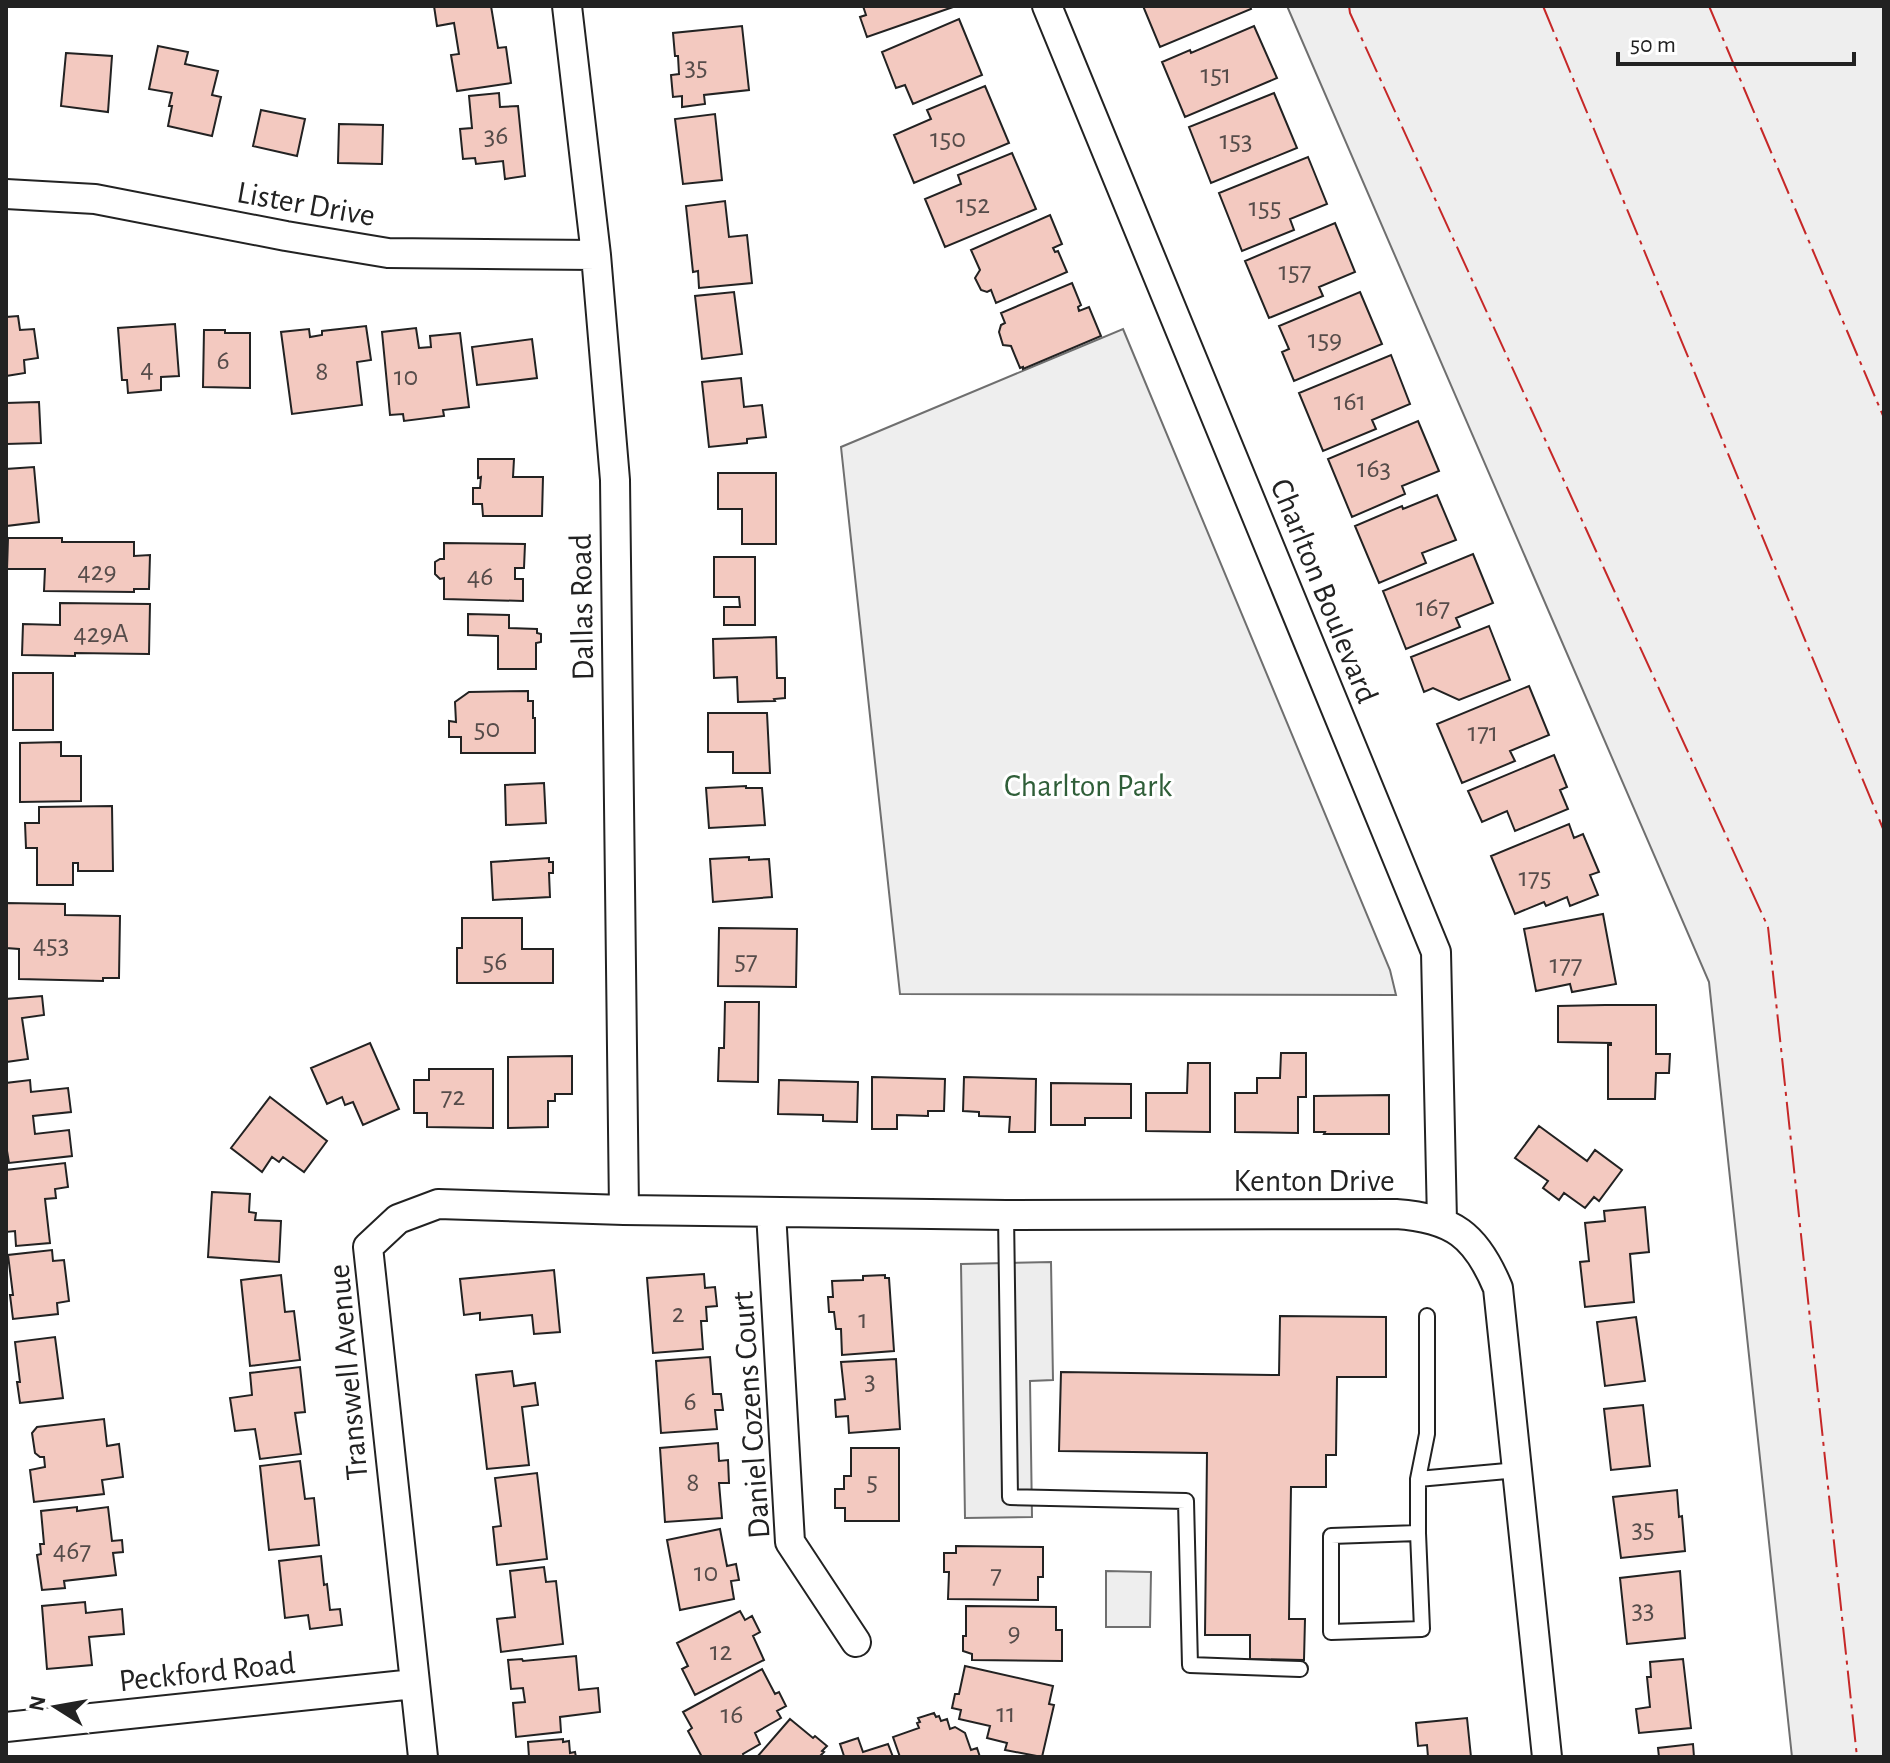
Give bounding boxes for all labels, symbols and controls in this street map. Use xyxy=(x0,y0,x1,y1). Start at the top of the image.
scale bar xyxy=(1618,16,1854,66)
text: 50 m xyxy=(1630,33,1676,57)
house number: 35 xyxy=(684,53,708,81)
house number: 151 xyxy=(1201,61,1231,89)
house number: 36 xyxy=(484,122,508,150)
house number: 150 xyxy=(930,125,966,153)
house number: 153 xyxy=(1220,127,1252,155)
street label: Lister Drive xyxy=(234,176,378,232)
house number: 152 xyxy=(956,191,990,219)
house number: 155 xyxy=(1248,194,1282,222)
house number: 157 xyxy=(1278,258,1312,286)
house number: 159 xyxy=(1308,326,1342,354)
house number: 6 xyxy=(216,347,230,375)
house number: 4 xyxy=(140,355,154,383)
house number: 8 xyxy=(315,358,329,386)
house number: 10 xyxy=(394,363,418,391)
house number: 161 xyxy=(1334,388,1366,416)
house number: 163 xyxy=(1357,455,1391,483)
street label: Charlton Boulevard xyxy=(1264,474,1384,708)
street label: Dallas Road xyxy=(565,533,599,681)
house number: 429 xyxy=(77,558,117,586)
house number: 46 xyxy=(467,563,493,591)
house number: 167 xyxy=(1416,594,1450,622)
house number: 429A xyxy=(73,620,129,648)
house number: 50 xyxy=(474,715,500,743)
house number: 171 xyxy=(1468,719,1498,747)
park label: Charlton Park xyxy=(1004,770,1172,802)
house number: 175 xyxy=(1518,864,1552,892)
house number: 453 xyxy=(33,931,69,959)
house number: 57 xyxy=(734,947,758,975)
house number: 56 xyxy=(483,948,507,976)
house number: 177 xyxy=(1550,951,1582,979)
house number: 72 xyxy=(441,1083,465,1111)
street label: Kenton Drive xyxy=(1233,1165,1395,1197)
street label: Transwell Avenue xyxy=(323,1263,373,1481)
street label: Daniel Cozens Court xyxy=(726,1290,776,1540)
house number: 2 xyxy=(672,1300,684,1328)
house number: 1 xyxy=(858,1306,868,1334)
house number: 3 xyxy=(864,1367,876,1395)
house number: 6 xyxy=(683,1388,697,1416)
house number: 5 xyxy=(866,1468,878,1496)
house number: 8 xyxy=(686,1469,700,1497)
house number: 35 xyxy=(1631,1515,1655,1543)
house number: 467 xyxy=(53,1537,91,1565)
house number: 10 xyxy=(694,1559,718,1587)
house number: 7 xyxy=(990,1561,1002,1589)
house number: 33 xyxy=(1631,1596,1655,1624)
house number: 9 xyxy=(1007,1619,1021,1647)
house number: 12 xyxy=(710,1638,732,1666)
street label: Peckford Road xyxy=(117,1647,297,1697)
north arrow xyxy=(16,1667,96,1747)
text: N xyxy=(25,1694,50,1713)
house number: 11 xyxy=(996,1700,1016,1728)
house number: 16 xyxy=(721,1701,743,1729)

